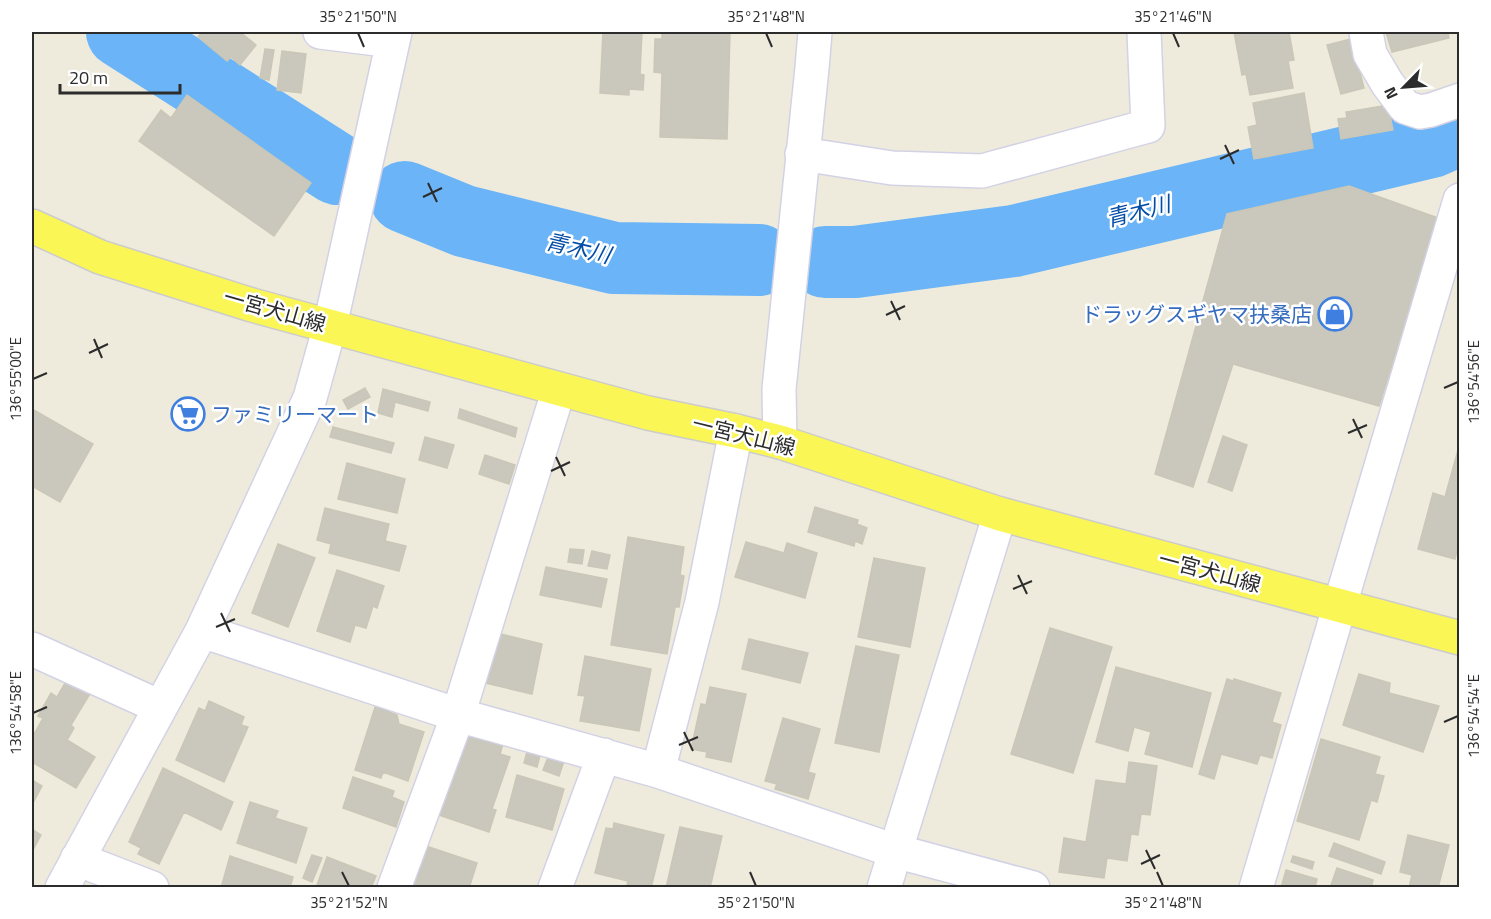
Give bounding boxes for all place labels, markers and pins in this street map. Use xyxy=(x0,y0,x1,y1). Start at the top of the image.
shop icon: ドラッグスギヤマ扶桑店 xyxy=(1317,296,1353,332)
place label: ドラッグスギヤマ扶桑店 xyxy=(1081,298,1312,330)
supermarket icon: ファミリーマート xyxy=(170,396,206,432)
place label: ファミリーマート xyxy=(211,398,379,430)

